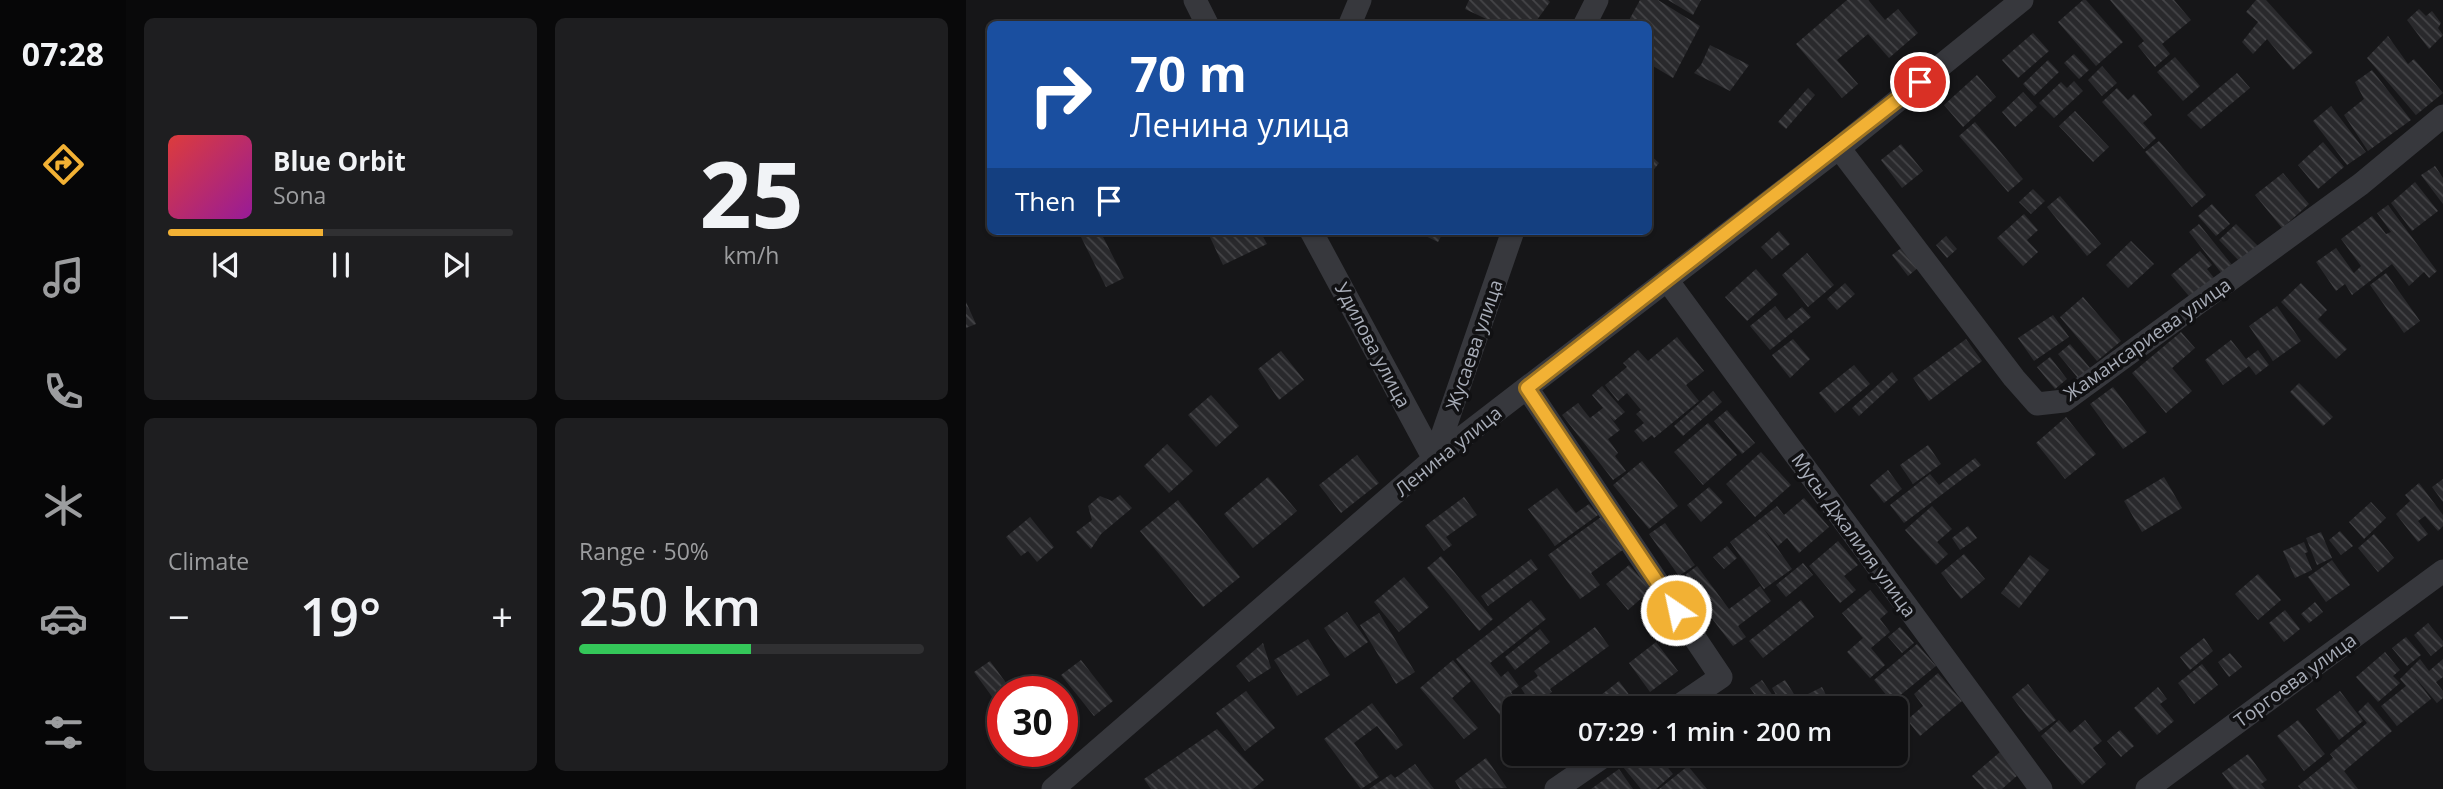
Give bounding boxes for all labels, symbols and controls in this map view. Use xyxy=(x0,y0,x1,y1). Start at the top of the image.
text: 07:28 xyxy=(22,32,104,75)
text: 70 m xyxy=(1130,40,1247,106)
icon: right xyxy=(1015,49,1106,140)
pin xyxy=(1890,52,1950,112)
icon: arrive xyxy=(1901,63,1939,101)
text: Ленина улица xyxy=(1130,103,1350,146)
text: 25 xyxy=(699,131,804,255)
icon: directions xyxy=(39,140,88,189)
text: Blue Orbit xyxy=(273,143,406,179)
text: Sona xyxy=(273,179,326,211)
icon: arrive xyxy=(1090,182,1128,220)
text: Then xyxy=(1015,183,1076,219)
text: km/h xyxy=(724,239,779,271)
icon: previous xyxy=(207,246,245,284)
icon: pause xyxy=(322,246,360,284)
icon: next xyxy=(437,246,475,284)
icon: music xyxy=(39,253,88,302)
street label: Жамансариева улица xyxy=(2058,271,2236,407)
street label: Жусаева улица xyxy=(1439,276,1509,414)
street label: Удилова улица xyxy=(1329,278,1417,412)
icon: phone xyxy=(39,367,88,416)
street label: Ленина улица xyxy=(1389,400,1507,502)
street label: Мусы Джалиля улица xyxy=(1786,448,1922,622)
icon: climate xyxy=(39,481,88,530)
text: Range · 50% xyxy=(579,535,709,567)
text: Climate xyxy=(168,545,249,577)
text: 250 km xyxy=(579,570,761,641)
position arrow xyxy=(1639,573,1713,647)
text: 19° xyxy=(300,580,381,651)
text: − xyxy=(168,590,190,642)
text: + xyxy=(491,590,513,642)
icon: car xyxy=(39,594,88,643)
street label: Торгоева улица xyxy=(2229,627,2361,733)
speed limit sign: 30 xyxy=(987,676,1078,767)
icon: filters xyxy=(39,708,88,757)
text: 07:29 · 1 min · 200 m xyxy=(1578,713,1832,749)

